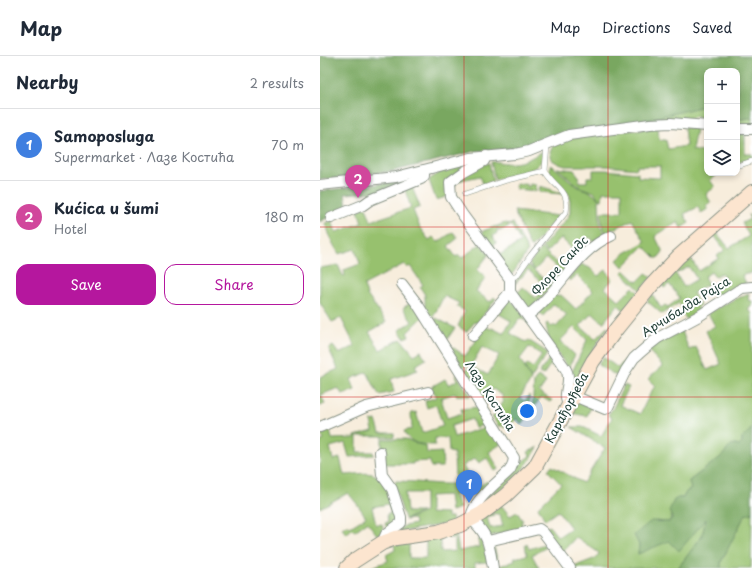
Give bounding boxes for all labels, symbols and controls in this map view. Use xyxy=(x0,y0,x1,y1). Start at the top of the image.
text: Map xyxy=(20,14,62,42)
text: Map xyxy=(550,17,580,38)
text: Directions xyxy=(602,17,670,38)
text: Saved xyxy=(692,17,732,38)
map controls xyxy=(704,68,740,176)
button: + xyxy=(704,68,740,104)
text: Nearby xyxy=(16,69,78,95)
text: 2 results xyxy=(250,73,304,92)
button: − xyxy=(704,104,740,140)
text: Samoposluga xyxy=(54,124,155,147)
text: 1 xyxy=(26,135,32,154)
text: 70 m xyxy=(271,135,304,154)
button: layers xyxy=(704,140,740,176)
text: Supermarket · Лазе Костића xyxy=(54,147,234,166)
pin: 2 xyxy=(345,165,371,198)
text: Kućica u šumi xyxy=(54,196,159,219)
text: 2 xyxy=(24,207,34,226)
text: 180 m xyxy=(265,207,304,226)
text: Hotel xyxy=(54,219,87,238)
street label: Флоре Сандс xyxy=(527,231,592,299)
button: Save xyxy=(16,264,156,305)
button: Share xyxy=(164,264,304,305)
street label: Арчибалда Рајса xyxy=(638,271,734,341)
street label: Лазе Костића xyxy=(461,357,521,435)
street label: Карађорђева xyxy=(540,368,593,446)
your location xyxy=(517,401,537,421)
pin: 1 xyxy=(456,470,482,503)

